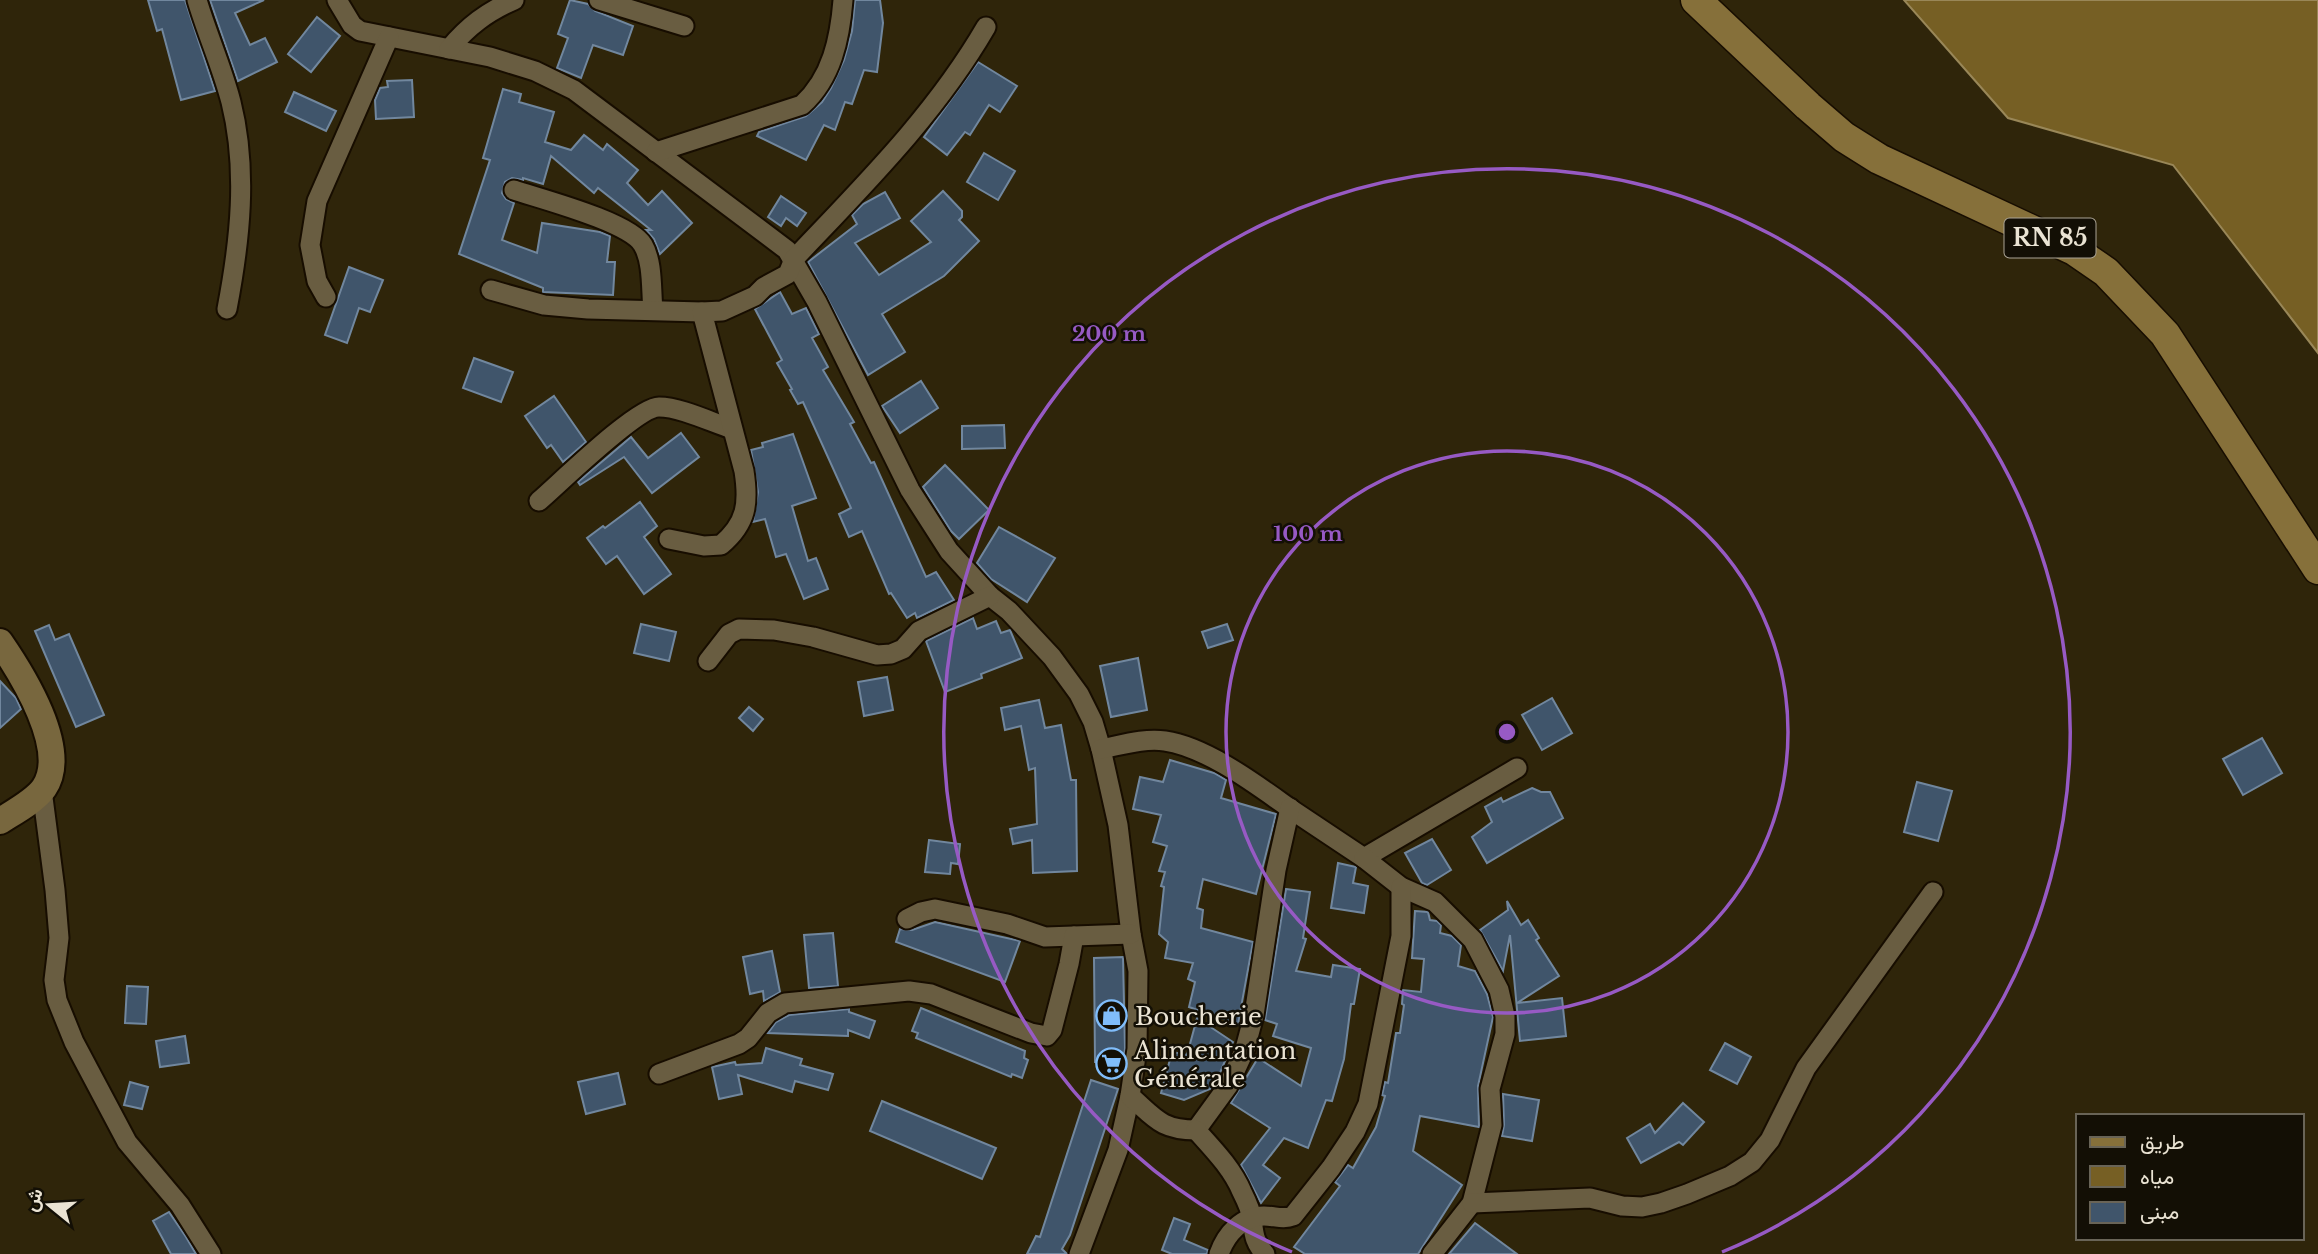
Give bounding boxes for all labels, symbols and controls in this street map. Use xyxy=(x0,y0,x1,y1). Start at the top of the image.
road number: RN 85 xyxy=(2004,218,2096,258)
text: 200 m xyxy=(1072,321,1146,347)
text: 100 m xyxy=(1273,521,1343,547)
centre of rings xyxy=(1495,720,1519,744)
shop icon: Boucherie xyxy=(1095,999,1129,1033)
place label: Boucherie xyxy=(1135,1002,1262,1031)
place label: Alimentation Générale xyxy=(1133,1036,1296,1093)
supermarket icon: Alimentation Générale xyxy=(1094,1047,1128,1081)
legend xyxy=(2076,1114,2304,1240)
text: طريق xyxy=(2140,1129,2185,1155)
text: مياه xyxy=(2140,1164,2174,1190)
north arrow xyxy=(14,1170,84,1240)
text: ش xyxy=(19,1185,48,1214)
text: مبنى xyxy=(2140,1199,2179,1225)

